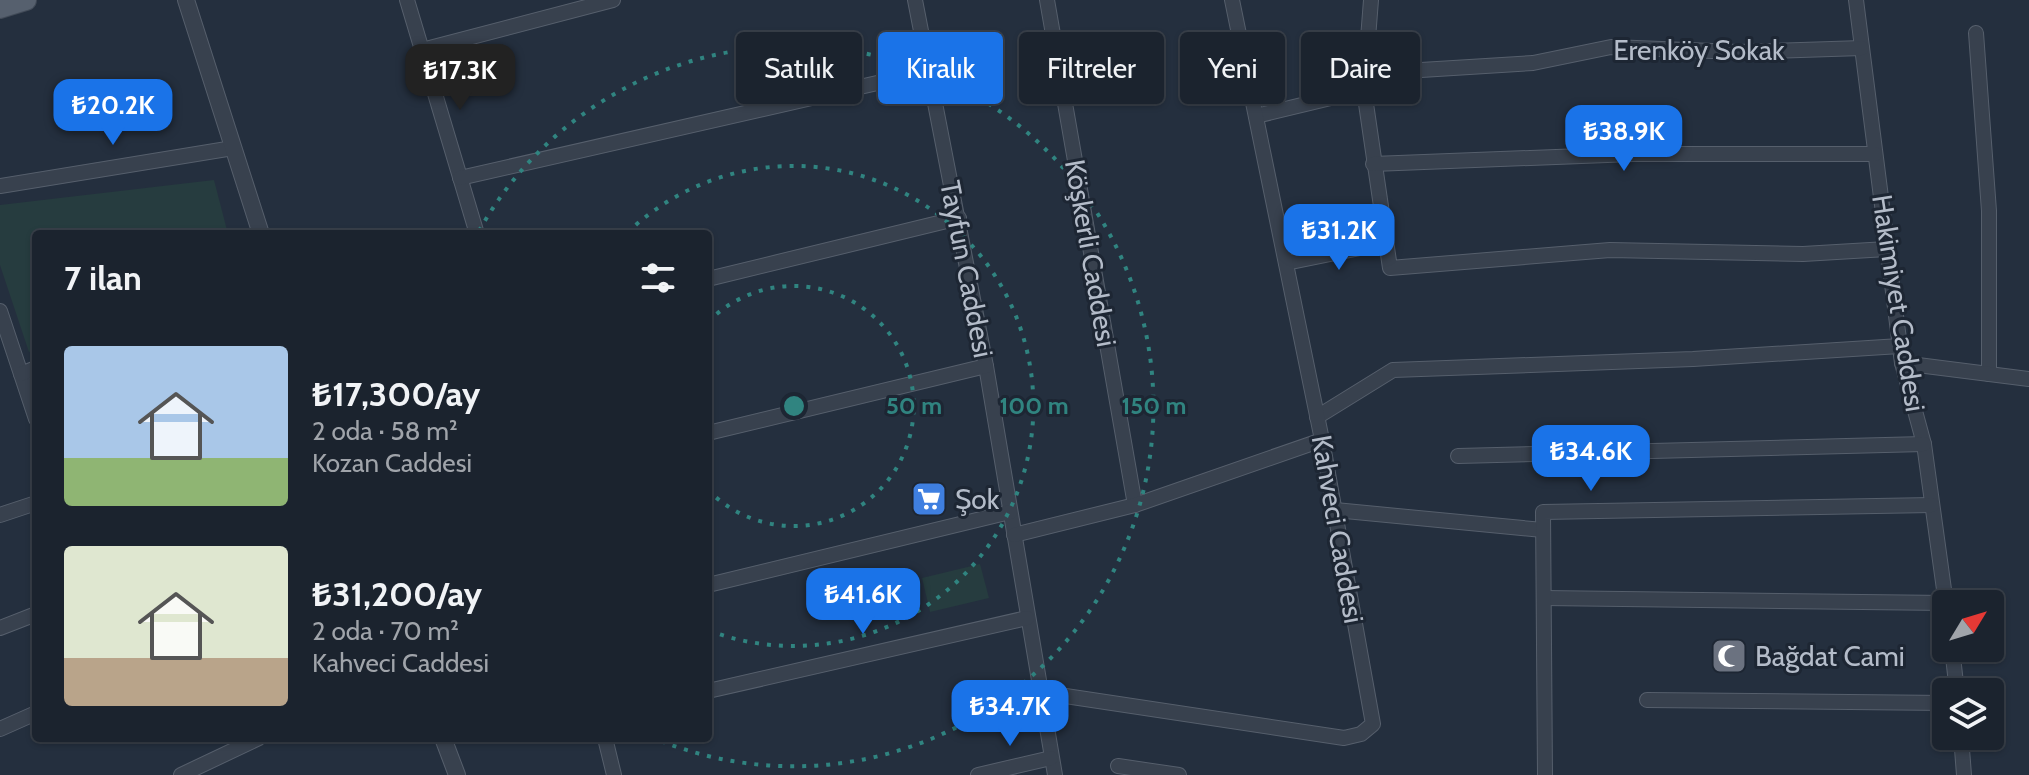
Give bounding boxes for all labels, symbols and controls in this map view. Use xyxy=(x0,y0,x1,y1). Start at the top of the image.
chip: Satılık xyxy=(736,32,862,104)
chip: Kiralık xyxy=(878,32,1003,104)
chip: Filtreler xyxy=(1019,32,1164,104)
chip: Yeni xyxy=(1180,32,1285,104)
chip: Daire xyxy=(1301,32,1420,104)
street label: Erenköy Sokak xyxy=(1613,33,1785,67)
pin: ₺17.3K xyxy=(395,44,525,112)
text: ₺17.3K xyxy=(423,54,497,86)
pin: ₺20.2K xyxy=(48,79,178,147)
text: ₺20.2K xyxy=(71,89,155,121)
pin: ₺38.9K xyxy=(1559,105,1689,173)
text: ₺38.9K xyxy=(1583,115,1665,147)
street label: Köşkerli Caddesi xyxy=(1058,157,1124,349)
street label: Tayfun Caddesi xyxy=(933,178,1001,360)
street label: Hakimiyet Caddesi xyxy=(1865,192,1933,414)
pin: ₺31.2K xyxy=(1274,204,1404,272)
text: ₺31.2K xyxy=(1302,214,1376,246)
icon: filters xyxy=(636,256,680,300)
text: 7 ilan xyxy=(64,257,142,299)
text: ₺17,300/ay xyxy=(312,373,480,415)
icon: home xyxy=(128,378,224,474)
text: 50 m xyxy=(886,391,942,420)
text: 100 m xyxy=(999,391,1069,420)
text: 150 m xyxy=(1122,391,1186,420)
centre of rings xyxy=(780,392,808,420)
text: 2 oda · 58 m² xyxy=(312,415,458,447)
pin: ₺34.6K xyxy=(1526,425,1656,493)
street label: Kahveci Caddesi xyxy=(1305,432,1371,626)
text: ₺34.6K xyxy=(1550,435,1632,467)
text: Kozan Caddesi xyxy=(312,447,472,479)
supermarket icon: Şok xyxy=(910,480,948,518)
place label: Şok xyxy=(955,482,1000,516)
pin: ₺41.6K xyxy=(798,568,928,636)
text: ₺31,200/ay xyxy=(312,573,482,615)
icon: home xyxy=(128,578,224,674)
text: ₺41.6K xyxy=(824,578,902,610)
north arrow xyxy=(1932,590,2004,662)
map controls xyxy=(1932,590,2004,750)
text: 2 oda · 70 m² xyxy=(312,615,459,647)
mosque icon: Bağdat Cami xyxy=(1710,637,1748,675)
place label: Bağdat Cami xyxy=(1755,639,1905,673)
text: Kahveci Caddesi xyxy=(312,647,489,679)
button: layers xyxy=(1932,678,2004,750)
pin: ₺34.7K xyxy=(945,680,1075,748)
text: ₺34.7K xyxy=(970,690,1050,722)

